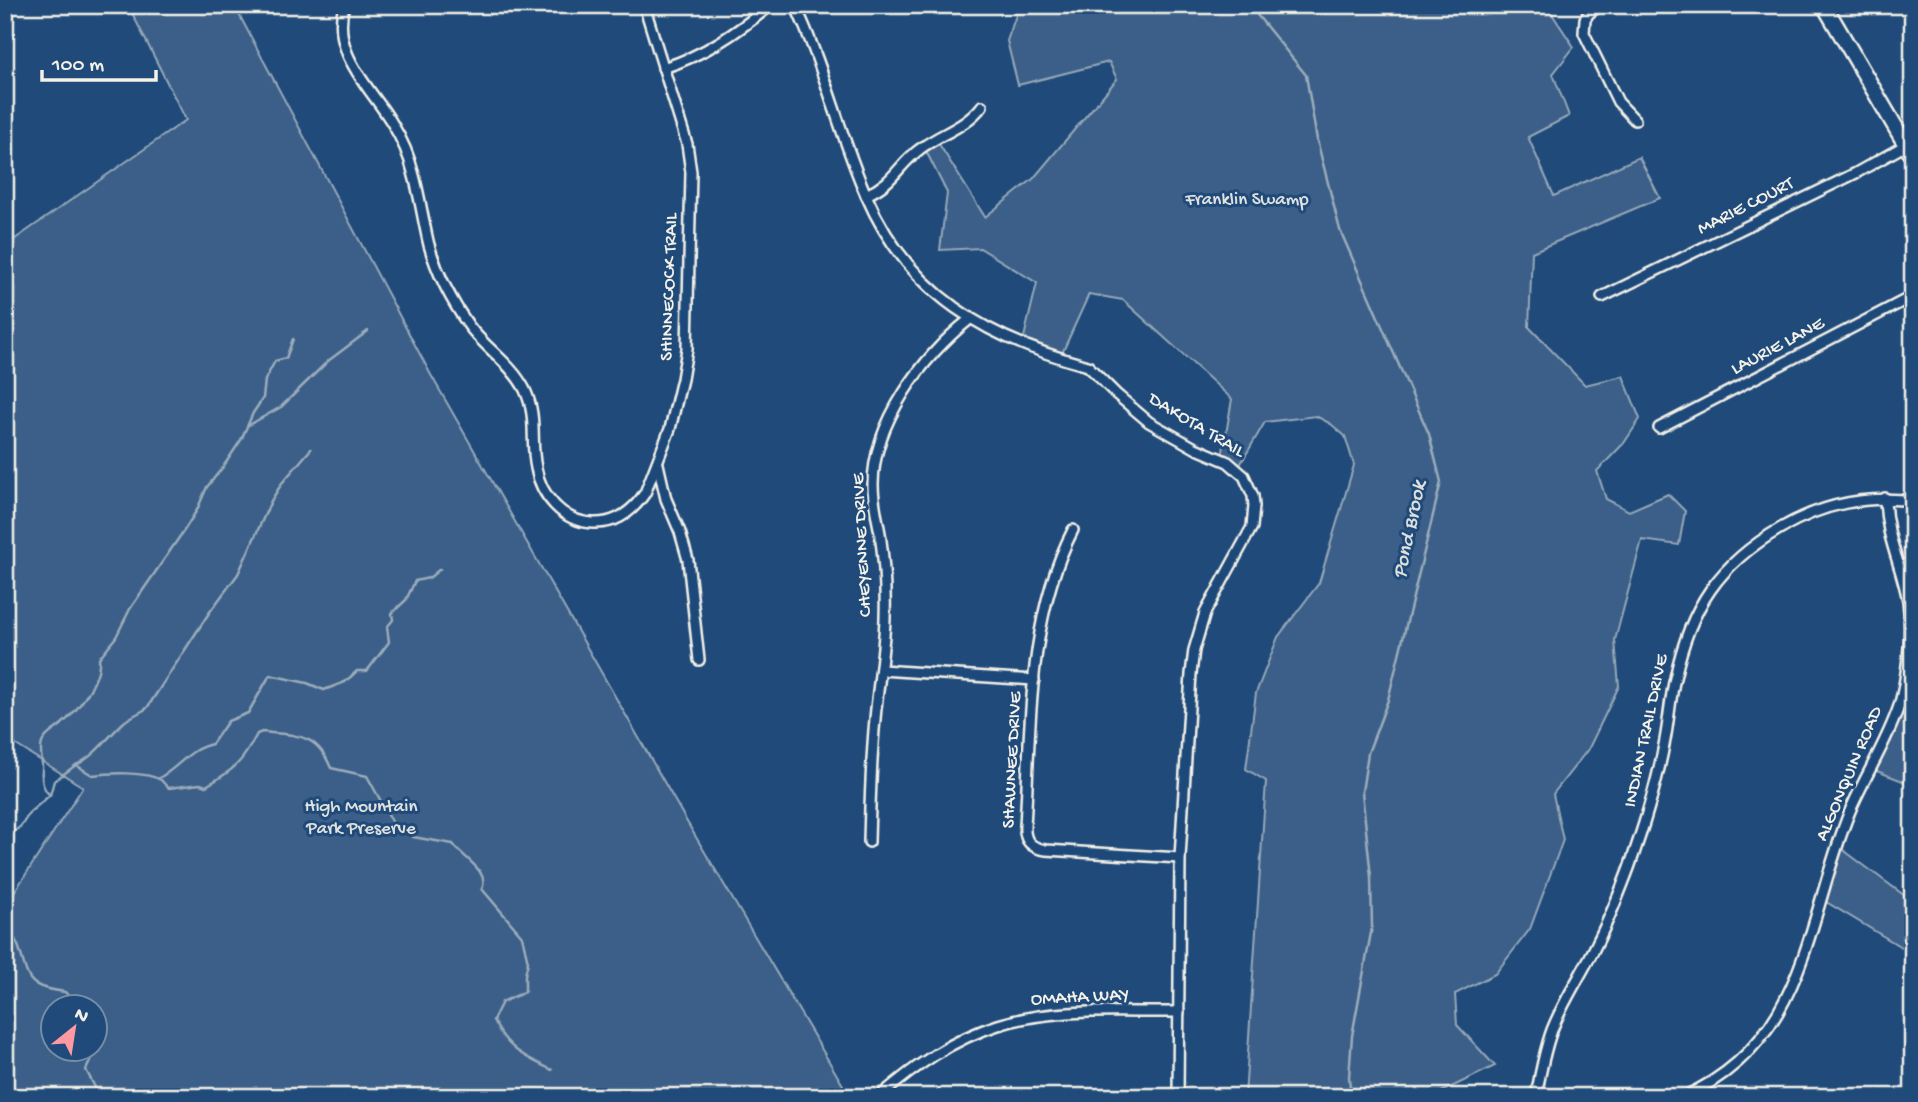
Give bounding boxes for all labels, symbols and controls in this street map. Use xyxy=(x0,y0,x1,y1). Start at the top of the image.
scale bar xyxy=(42,38,156,82)
text: 100 m xyxy=(51,54,104,79)
street label: MARIE COURT xyxy=(1694,173,1799,241)
park label: Franklin Swamp xyxy=(1184,189,1309,212)
street label: SHINNECOCK TRAIL xyxy=(656,212,684,361)
street label: LAURIE LANE xyxy=(1727,312,1830,381)
street label: DAKOTA TRAIL xyxy=(1142,387,1249,464)
street label: CHEYENNE DRIVE xyxy=(848,471,878,618)
water label: Pond Brook xyxy=(1388,476,1434,581)
street label: INDIAN TRAIL DRIVE xyxy=(1620,651,1675,810)
street label: SHAWNEE DRIVE xyxy=(998,690,1028,829)
street label: ALGONQUIN ROAD xyxy=(1811,703,1889,845)
park label: High Mountain Park Preserve xyxy=(305,796,417,841)
street label: OMAHA WAY xyxy=(1030,984,1130,1012)
north arrow xyxy=(38,993,108,1064)
text: N xyxy=(70,1003,92,1029)

